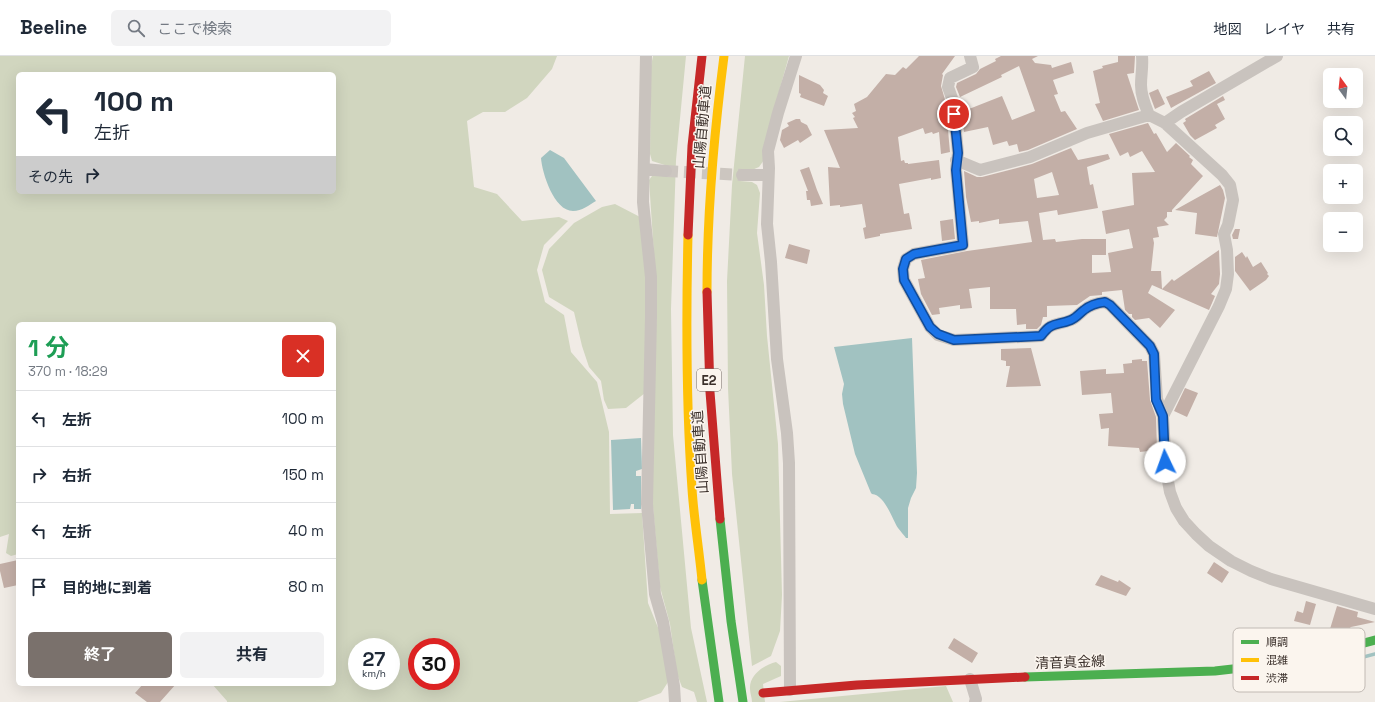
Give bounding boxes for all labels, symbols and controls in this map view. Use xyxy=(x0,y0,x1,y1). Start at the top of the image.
search box xyxy=(111,10,391,46)
text: Beeline xyxy=(20,15,87,40)
icon: search xyxy=(125,17,147,39)
text: ここで検索 xyxy=(157,19,232,38)
text: 地図 xyxy=(1213,20,1241,38)
text: レイヤ xyxy=(1263,20,1305,38)
text: 共有 xyxy=(1327,20,1355,38)
north arrow xyxy=(1323,68,1363,108)
map controls xyxy=(1323,68,1363,252)
text: 100 m xyxy=(94,83,174,119)
street label: 山陽自動車道 xyxy=(689,84,715,170)
icon: left xyxy=(28,88,80,140)
pin xyxy=(937,97,971,131)
icon: arrive xyxy=(943,103,965,125)
button: search xyxy=(1323,116,1363,156)
text: 左折 xyxy=(94,121,130,144)
icon: right xyxy=(81,164,103,186)
button: + xyxy=(1323,164,1363,204)
text: その先 xyxy=(28,167,73,186)
button: − xyxy=(1323,212,1363,252)
text: 1 分 xyxy=(28,332,69,363)
button: close xyxy=(282,335,324,377)
text: 370 m · 18:29 xyxy=(28,363,108,380)
road number: E2 xyxy=(697,369,721,391)
icon: left xyxy=(28,408,50,430)
text: 100 m xyxy=(282,409,324,428)
street label: 山陽自動車道 xyxy=(688,409,712,495)
text: 左折 xyxy=(62,410,92,429)
position arrow xyxy=(1144,441,1186,483)
icon: right xyxy=(28,464,50,486)
text: 150 m xyxy=(282,465,324,484)
text: 右折 xyxy=(62,466,92,485)
icon: left xyxy=(28,520,50,542)
text: 40 m xyxy=(288,521,324,540)
text: 左折 xyxy=(62,522,92,541)
icon: arrive xyxy=(28,576,50,598)
text: 80 m xyxy=(288,577,324,596)
text: 目的地に到着 xyxy=(62,578,152,597)
legend xyxy=(1233,628,1365,692)
button: 終了 xyxy=(28,632,172,678)
button: 共有 xyxy=(180,632,324,678)
text: 順調 xyxy=(1266,635,1288,649)
speed limit sign: 30 xyxy=(408,638,460,690)
text: 27 xyxy=(363,646,385,672)
street label: 清音真金線 xyxy=(1035,652,1105,672)
text: 混雑 xyxy=(1266,653,1288,667)
text: km/h xyxy=(362,667,386,680)
text: 渋滞 xyxy=(1266,671,1288,685)

